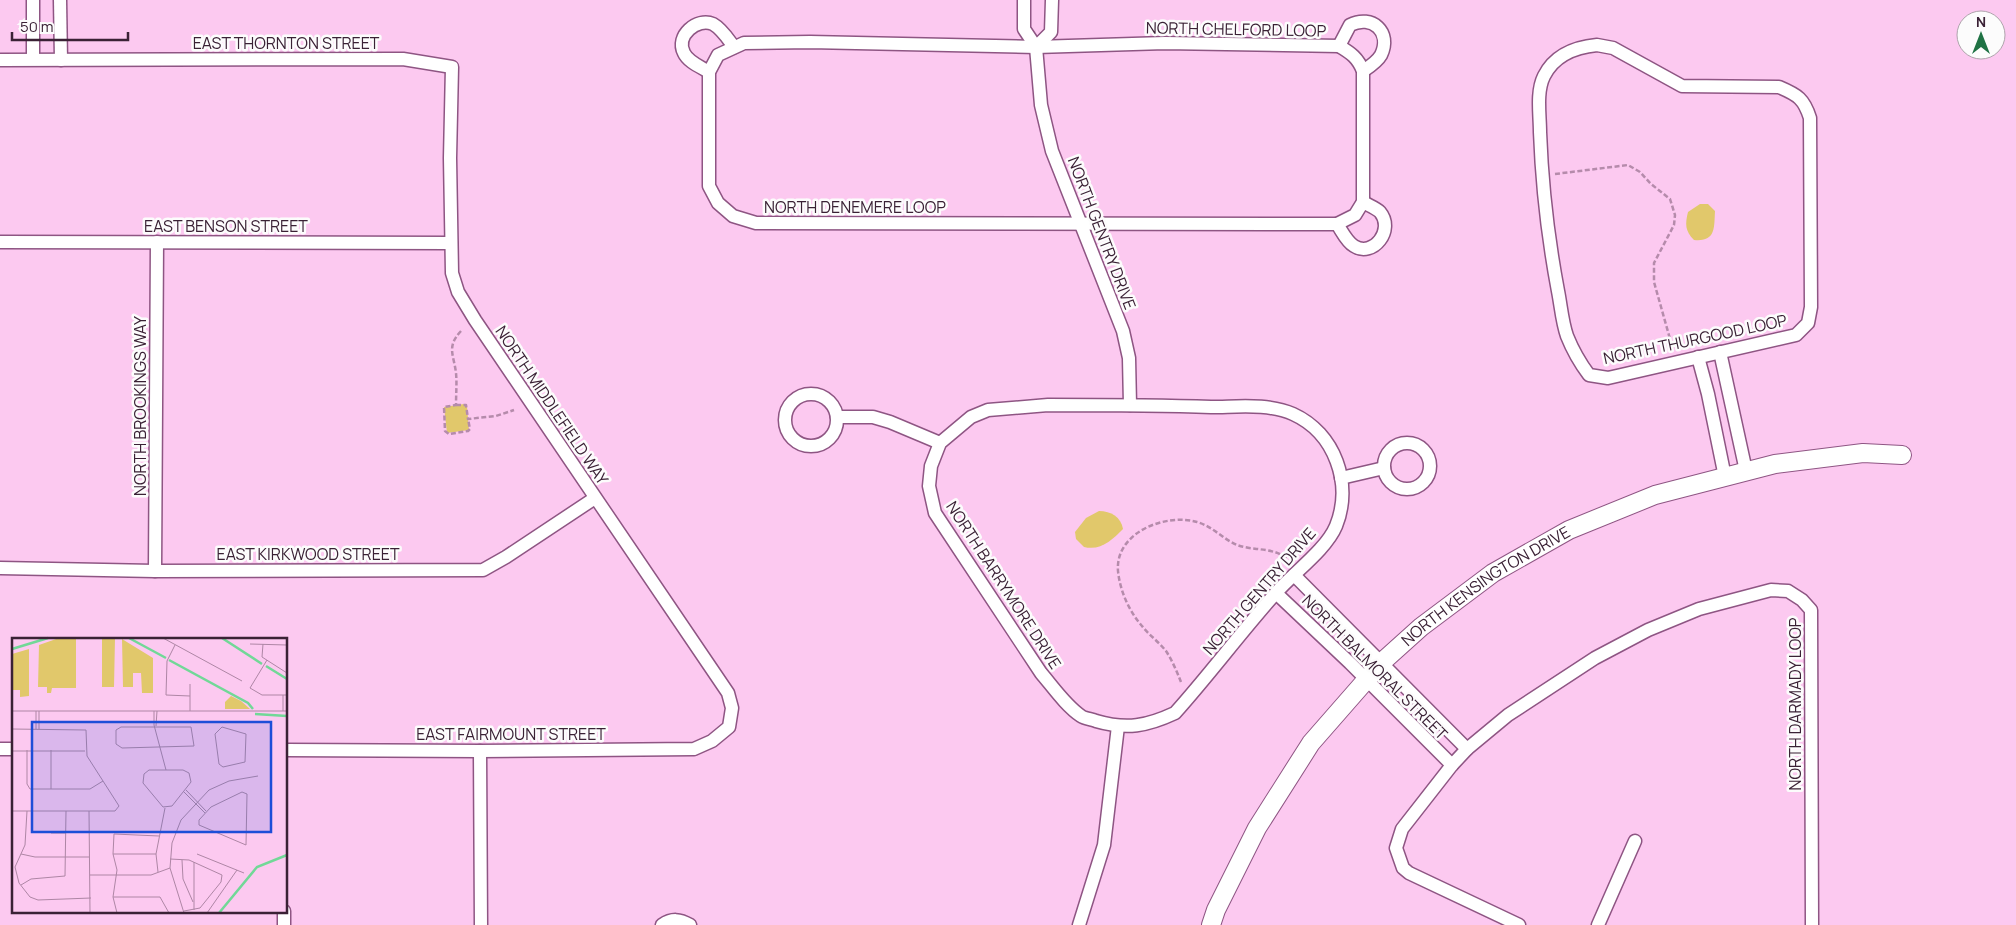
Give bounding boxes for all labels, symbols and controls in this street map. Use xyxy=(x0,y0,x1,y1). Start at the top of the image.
scale bar xyxy=(12,10,129,42)
north arrow xyxy=(1956,10,2006,60)
text: N xyxy=(1976,12,1986,31)
text: 50 m xyxy=(20,16,54,37)
street label: NORTH CHELFORD LOOP xyxy=(1146,16,1327,42)
street label: EAST THORNTON STREET xyxy=(193,32,380,54)
street label: NORTH GENTRY DRIVE xyxy=(1063,153,1141,313)
street label: NORTH DENEMERE LOOP xyxy=(764,196,946,218)
street label: EAST BENSON STREET xyxy=(144,215,308,237)
street label: NORTH THURGOOD LOOP xyxy=(1601,309,1789,369)
street label: NORTH BROOKINGS WAY xyxy=(129,316,151,496)
street label: NORTH MIDDLEFIELD WAY xyxy=(491,321,614,489)
street label: NORTH BARRYMORE DRIVE xyxy=(941,497,1067,673)
street label: NORTH KENSINGTON DRIVE xyxy=(1396,521,1574,651)
street label: NORTH GENTRY DRIVE xyxy=(1198,523,1320,659)
street label: EAST KIRKWOOD STREET xyxy=(217,543,400,565)
street label: NORTH BALMORAL STREET xyxy=(1297,589,1453,745)
street label: NORTH DARMADY LOOP xyxy=(1784,617,1806,790)
inset map xyxy=(12,638,288,912)
street label: EAST FAIRMOUNT STREET xyxy=(416,723,606,745)

